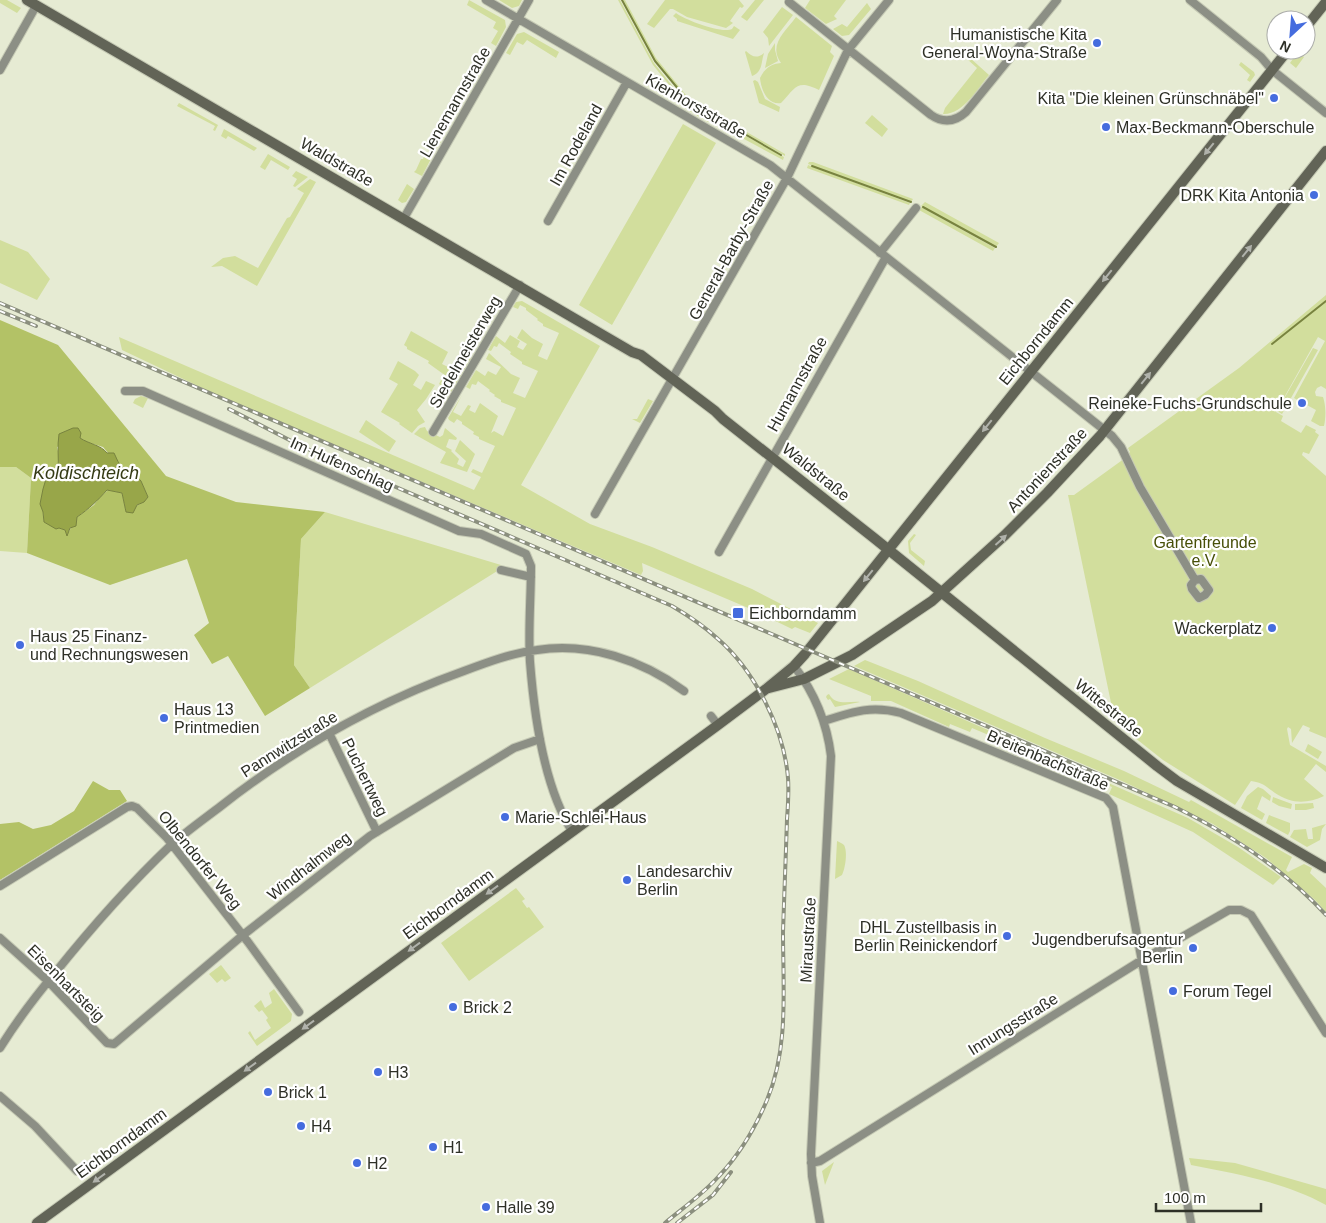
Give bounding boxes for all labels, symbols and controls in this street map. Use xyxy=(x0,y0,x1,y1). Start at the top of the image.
north arrow xyxy=(1266,10,1316,60)
place label: Humanistische Kita General-Woyna-Straße xyxy=(922,26,1087,61)
marker: Humanistische Kita General-Woyna-Straße xyxy=(1091,37,1103,49)
text: N xyxy=(1277,37,1293,56)
street label: Lienemannstraße xyxy=(417,44,494,160)
street label: Kienhorststraße xyxy=(643,70,749,142)
place label: Kita "Die kleinen Grünschnäbel" xyxy=(1037,90,1264,107)
marker: Kita "Die kleinen Grünschnäbel" xyxy=(1268,92,1280,104)
street label: Im Rodeland xyxy=(547,101,605,189)
place label: Max-Beckmann-Oberschule xyxy=(1116,119,1314,136)
marker: Max-Beckmann-Oberschule xyxy=(1100,121,1112,133)
street label: Waldstraße xyxy=(298,134,376,190)
one-way arrow xyxy=(1203,142,1214,155)
street label: General-Barby-Straße xyxy=(685,177,777,323)
place label: DRK Kita Antonia xyxy=(1180,187,1304,204)
marker: DRK Kita Antonia xyxy=(1308,189,1320,201)
one-way arrow xyxy=(1241,244,1252,257)
one-way arrow xyxy=(1102,269,1113,282)
street label: Siedelmeisterweg xyxy=(426,293,504,411)
street label: Eichborndamm xyxy=(996,294,1076,388)
street label: Humannstraße xyxy=(764,334,830,434)
one-way arrow xyxy=(1140,372,1151,385)
place label: Reineke-Fuchs-Grundschule xyxy=(1088,395,1292,412)
marker: Reineke-Fuchs-Grundschule xyxy=(1296,397,1308,409)
one-way arrow xyxy=(982,419,993,432)
street label: Antonienstraße xyxy=(1004,424,1090,515)
street label: Im Hufenschlag xyxy=(288,434,396,494)
street label: Waldstraße xyxy=(779,440,853,504)
water label: Koldischteich xyxy=(33,463,139,483)
one-way arrow xyxy=(994,534,1006,546)
park label: Gartenfreunde e.V. xyxy=(1153,534,1257,569)
one-way arrow xyxy=(862,569,873,582)
place label: Eichborndamm xyxy=(749,605,857,622)
marker: Eichborndamm xyxy=(731,606,745,620)
place label: Wackerplatz xyxy=(1175,620,1262,637)
marker: Wackerplatz xyxy=(1266,622,1278,634)
place label: Haus 25 Finanz- und Rechnungswesen xyxy=(30,628,188,663)
marker: Haus 25 Finanz- und Rechnungswesen xyxy=(14,639,26,651)
street label: Wittestraße xyxy=(1072,676,1146,740)
place label: Haus 13 Printmedien xyxy=(174,701,259,736)
street label: Pannwitzstraße xyxy=(238,708,340,780)
marker: Haus 13 Printmedien xyxy=(158,712,170,724)
street label: Breitenbachstraße xyxy=(985,727,1112,793)
street label: Puchertweg xyxy=(339,735,391,819)
street label: Olbendorfer Weg xyxy=(155,807,245,913)
place label: Marie-Schlei-Haus xyxy=(515,809,647,826)
marker: Marie-Schlei-Haus xyxy=(499,811,511,823)
street label: Windhalmweg xyxy=(264,828,354,904)
place label: Landesarchiv Berlin xyxy=(637,863,732,898)
street label: Eichborndamm xyxy=(399,865,497,943)
marker: Landesarchiv Berlin xyxy=(621,874,633,886)
one-way arrow xyxy=(485,885,499,895)
street label: Miraustraße xyxy=(797,897,819,983)
place label: DHL Zustellbasis in Berlin Reinickendorf xyxy=(854,919,998,954)
marker: DHL Zustellbasis in Berlin Reinickendorf xyxy=(1001,930,1013,942)
place label: Jugendberufsagentur Berlin xyxy=(1032,931,1184,966)
street label: Eisenhartsteig xyxy=(24,941,108,1025)
one-way arrow xyxy=(408,942,421,953)
marker: Jugendberufsagentur Berlin xyxy=(1187,942,1199,954)
place label: Forum Tegel xyxy=(1183,983,1272,1000)
marker: Forum Tegel xyxy=(1167,985,1179,997)
street label: Innungsstraße xyxy=(965,990,1061,1058)
place label: Brick 2 xyxy=(463,999,512,1016)
marker: Brick 2 xyxy=(447,1001,459,1013)
one-way arrow xyxy=(301,1020,315,1030)
one-way arrow xyxy=(243,1062,257,1072)
place label: H3 xyxy=(388,1064,409,1081)
marker: H3 xyxy=(372,1066,384,1078)
place label: Brick 1 xyxy=(278,1084,327,1101)
marker: Brick 1 xyxy=(262,1086,274,1098)
street label: Eichborndamm xyxy=(72,1104,170,1182)
place label: H4 xyxy=(311,1118,332,1135)
marker: H4 xyxy=(295,1120,307,1132)
place label: H1 xyxy=(443,1139,464,1156)
marker: H1 xyxy=(427,1141,439,1153)
place label: H2 xyxy=(367,1155,388,1172)
marker: H2 xyxy=(351,1157,363,1169)
one-way arrow xyxy=(92,1173,106,1183)
scale bar xyxy=(1156,1180,1261,1212)
text: 100 m xyxy=(1164,1189,1206,1206)
place label: Halle 39 xyxy=(496,1199,555,1216)
marker: Halle 39 xyxy=(480,1201,492,1213)

